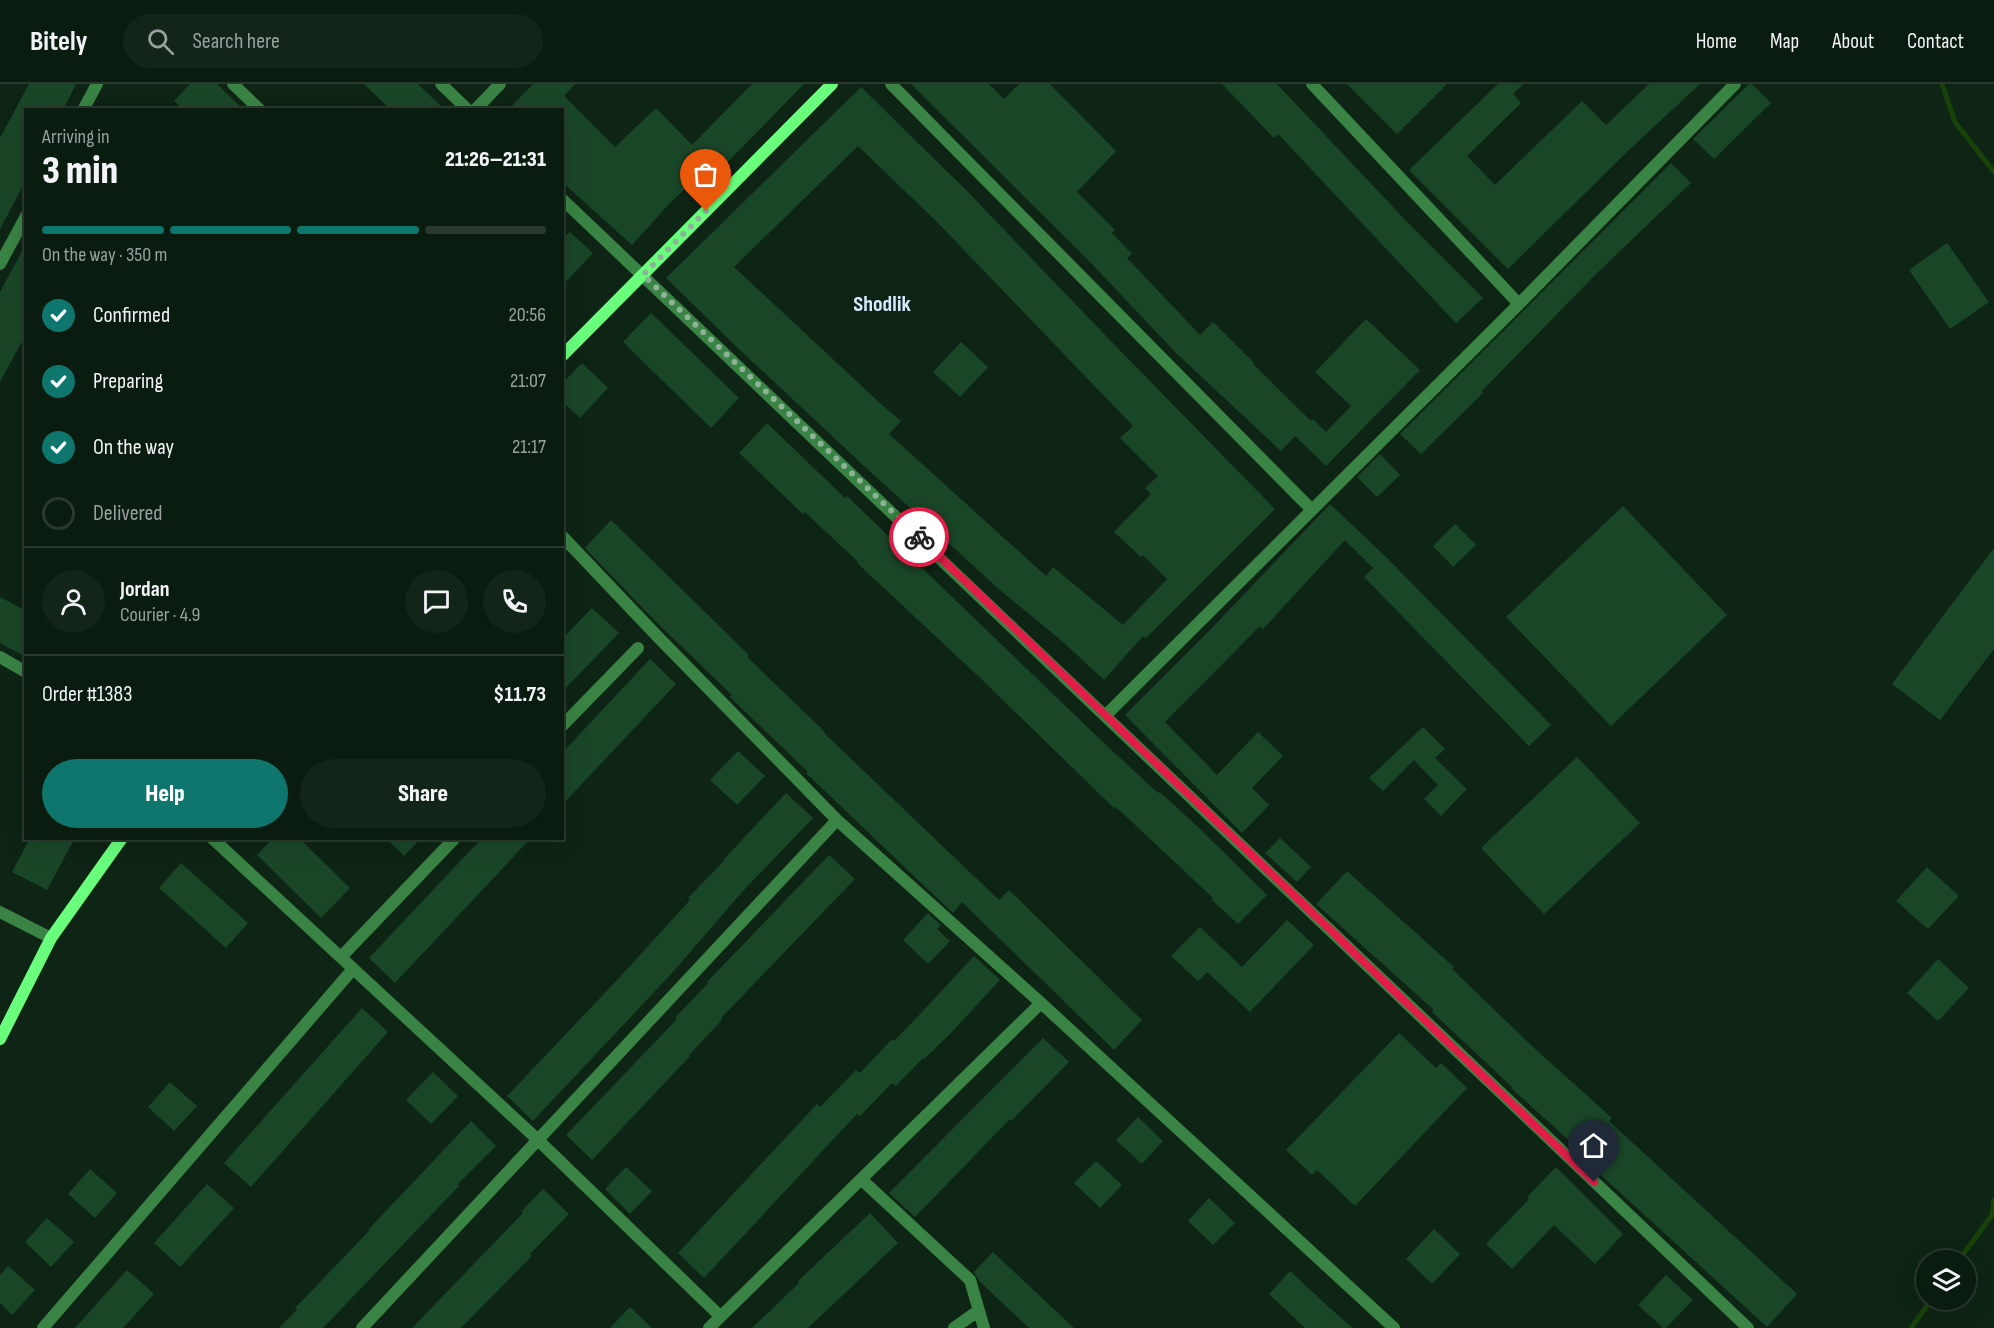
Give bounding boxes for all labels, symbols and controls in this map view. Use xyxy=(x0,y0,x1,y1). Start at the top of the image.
search box xyxy=(123,14,543,68)
text: Bitely xyxy=(30,25,87,58)
icon: search xyxy=(144,25,177,58)
text: Search here xyxy=(192,28,280,55)
text: Home xyxy=(1696,29,1737,54)
text: Map xyxy=(1770,29,1799,54)
text: About xyxy=(1832,29,1874,54)
text: Contact xyxy=(1907,29,1964,54)
text: Arriving in xyxy=(42,125,110,149)
text: 21:26–21:31 xyxy=(445,146,546,173)
text: 3 min xyxy=(42,148,118,195)
pin xyxy=(680,149,731,211)
icon: bag xyxy=(689,158,722,191)
text: On the way · 350 m xyxy=(42,243,167,267)
district label: Shodlik xyxy=(853,291,911,318)
icon: check xyxy=(42,299,75,332)
text: Confirmed xyxy=(93,302,170,329)
text: 20:56 xyxy=(509,303,546,327)
icon: check xyxy=(42,365,75,398)
text: Preparing xyxy=(93,368,163,395)
text: 21:07 xyxy=(510,369,546,393)
icon: check xyxy=(42,431,75,464)
text: On the way xyxy=(93,434,174,461)
text: 21:17 xyxy=(512,435,546,459)
text: Delivered xyxy=(93,500,162,527)
courier xyxy=(889,507,949,567)
icon: bike xyxy=(903,521,936,554)
button: person xyxy=(42,570,105,633)
button: chat xyxy=(405,570,468,633)
button: phone xyxy=(483,570,546,633)
text: Jordan xyxy=(120,576,169,603)
text: Courier · 4.9 xyxy=(120,603,200,627)
text: Order #1383 xyxy=(42,681,132,708)
text: $11.73 xyxy=(493,681,546,708)
button: Help xyxy=(42,759,288,828)
button: Share xyxy=(300,759,546,828)
pin xyxy=(1568,1120,1619,1182)
icon: home xyxy=(1577,1129,1610,1162)
map controls xyxy=(1916,1250,1976,1310)
button: layers xyxy=(1916,1250,1976,1310)

